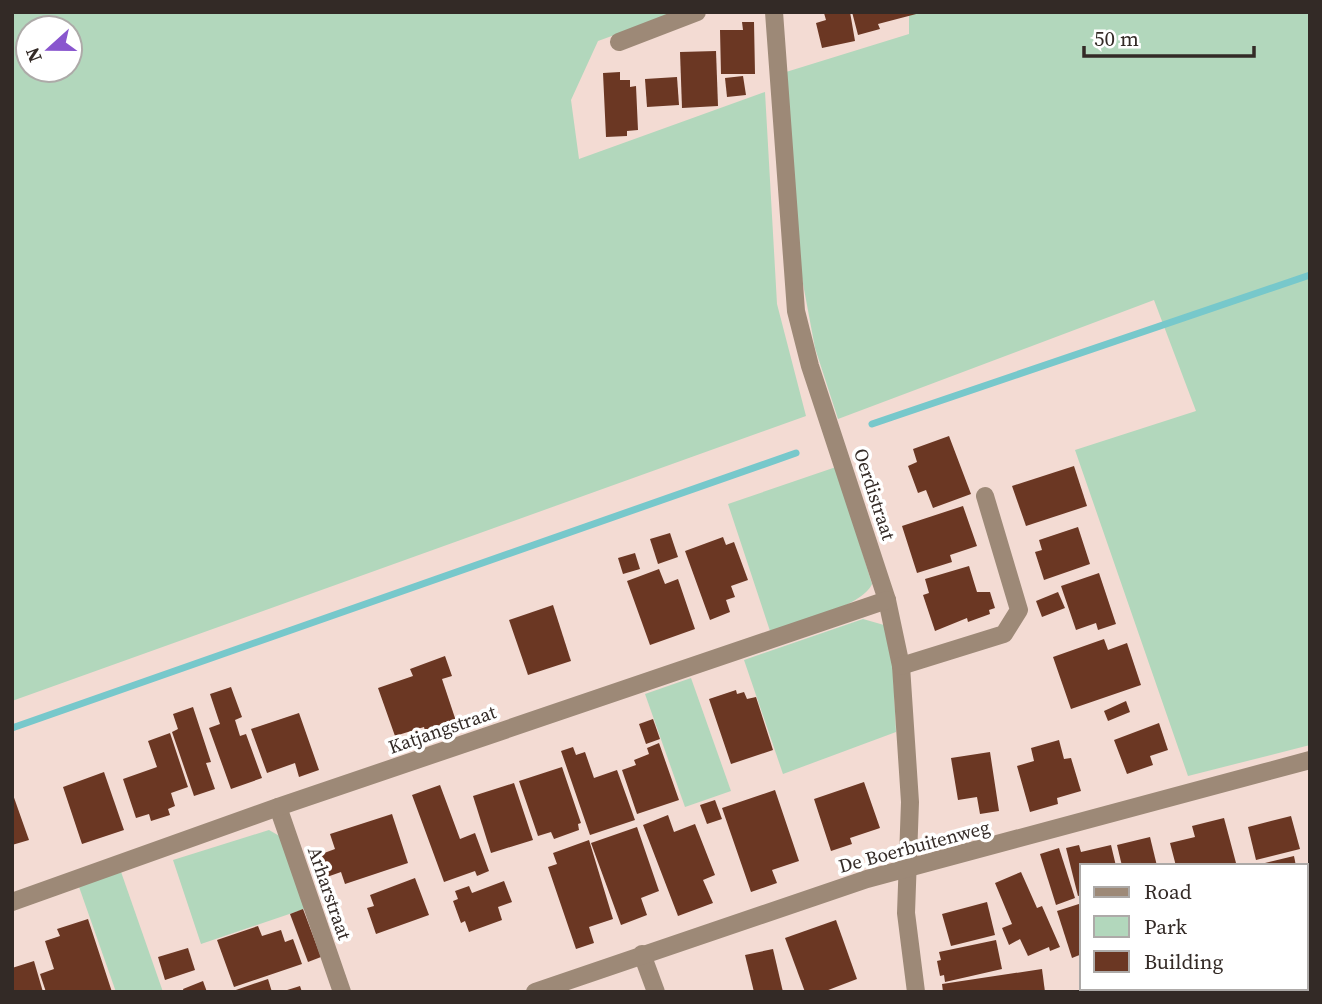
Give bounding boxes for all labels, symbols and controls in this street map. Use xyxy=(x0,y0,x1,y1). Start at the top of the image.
north arrow xyxy=(14,14,84,84)
scale bar xyxy=(1084,14,1254,58)
text: 50 m xyxy=(1094,24,1139,53)
text: N xyxy=(18,44,48,66)
street label: Oerdistraat xyxy=(848,445,902,544)
street label: Katjangstraat xyxy=(385,698,500,760)
street label: De Boerbuitenweg xyxy=(836,813,993,879)
street label: Arharstraat xyxy=(302,843,358,944)
legend xyxy=(1080,864,1308,990)
text: Road xyxy=(1144,877,1192,906)
text: Park xyxy=(1144,912,1188,941)
text: Building xyxy=(1144,947,1223,976)

